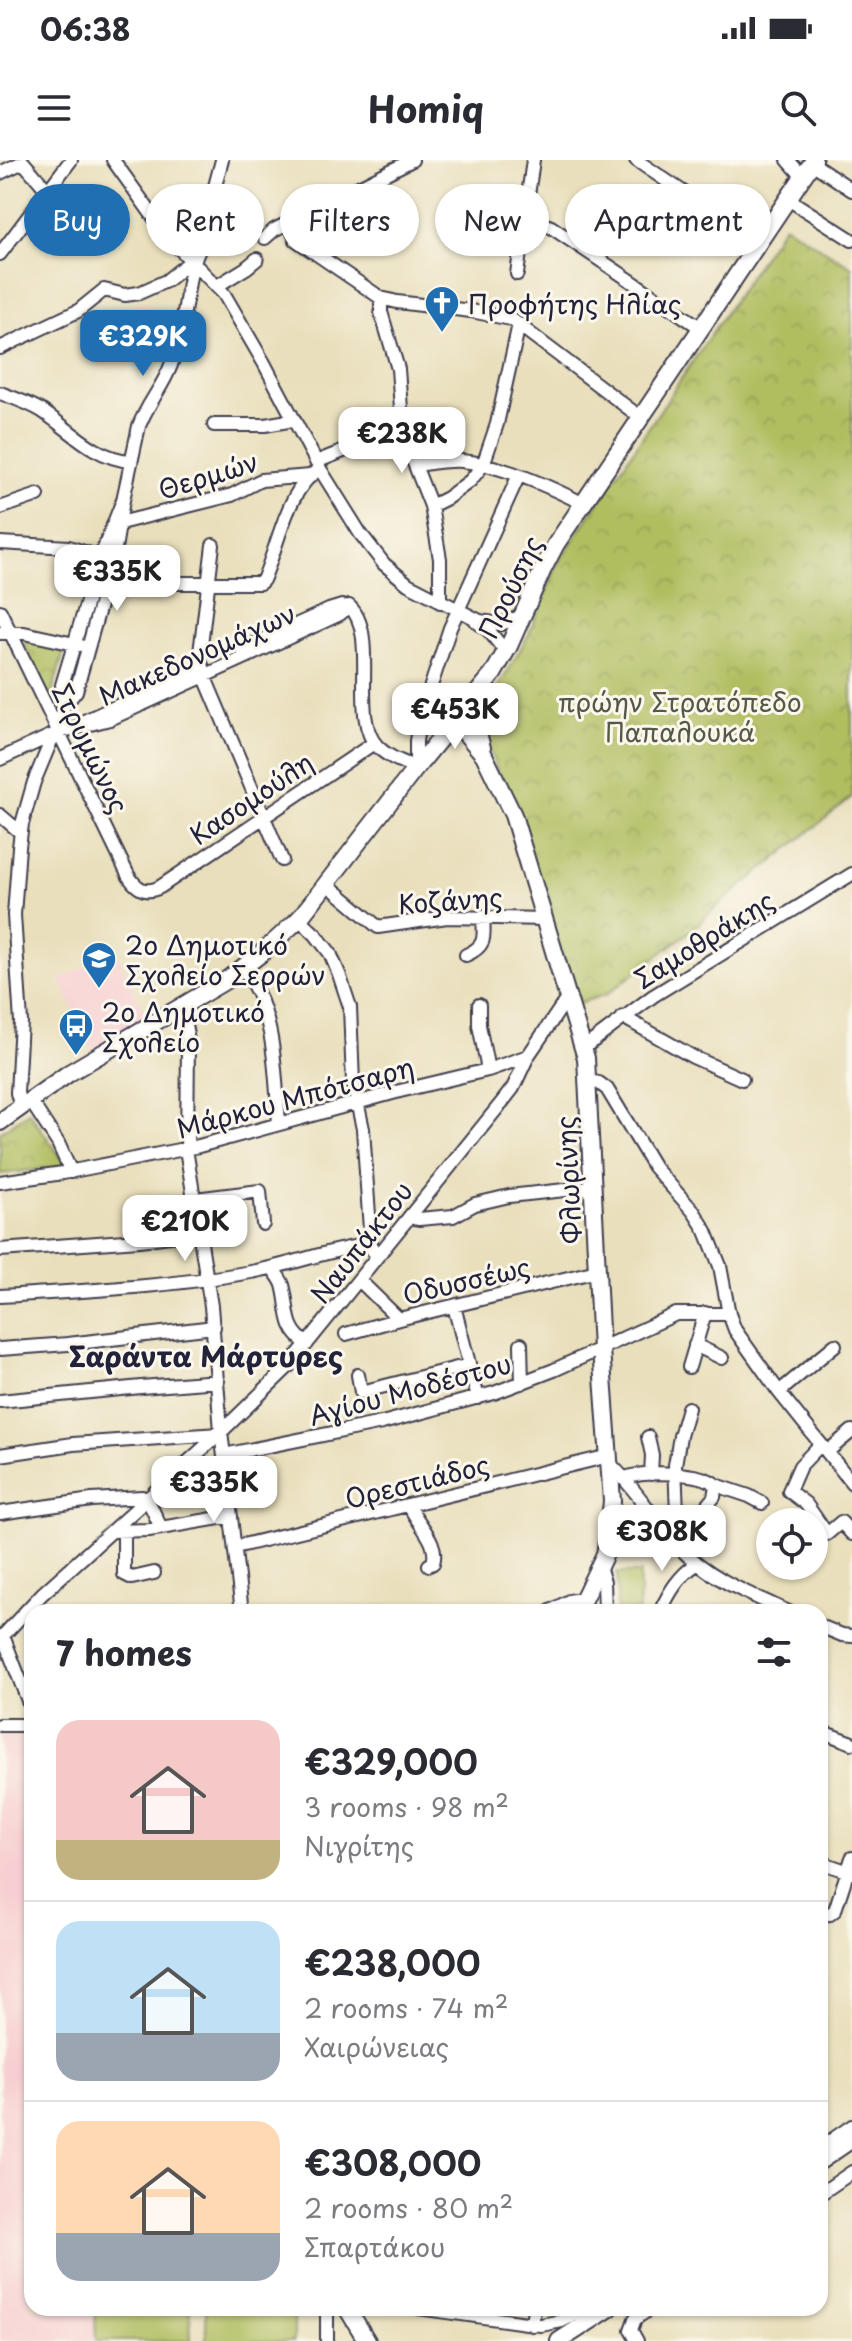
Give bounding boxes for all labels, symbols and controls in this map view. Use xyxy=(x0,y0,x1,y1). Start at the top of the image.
text: 06:38 xyxy=(40,6,131,51)
text: Homiq xyxy=(368,81,484,135)
icon: menu xyxy=(32,86,76,130)
icon: search xyxy=(776,86,820,130)
chip: Buy xyxy=(24,184,130,256)
chip: Rent xyxy=(146,184,264,256)
chip: Filters xyxy=(280,184,419,256)
chip: New xyxy=(435,184,549,256)
chip: Apartment xyxy=(565,184,771,256)
church icon: Προφήτης Ηλίας xyxy=(423,284,461,334)
place label: Προφήτης Ηλίας xyxy=(468,284,681,323)
pin: €329K xyxy=(87,310,199,378)
text: €329K xyxy=(98,316,188,355)
pin: €238K xyxy=(346,407,458,475)
text: €238K xyxy=(356,413,448,452)
street label: Θερμών xyxy=(153,441,263,509)
street label: Προύσης xyxy=(468,529,552,645)
pin: €335K xyxy=(61,545,173,613)
text: €335K xyxy=(72,551,162,590)
street label: Μακεδονομάχων xyxy=(92,593,302,715)
street label: Στρυμώνος xyxy=(43,677,139,819)
park label: πρώην Στρατόπεδο Παπαλουκά xyxy=(558,682,802,751)
pin: €453K xyxy=(399,683,511,751)
text: €453K xyxy=(410,689,500,728)
street label: Κασομούλη xyxy=(182,742,320,854)
street label: Κοζάνης xyxy=(396,877,504,923)
street label: Σαμοθράκης xyxy=(626,880,782,998)
place label: 2ο Δημοτικό Σχολείο Σερρών xyxy=(125,925,326,994)
school or university icon: 2ο Δημοτικό Σχολείο Σερρών xyxy=(80,940,118,990)
place label: 2ο Δημοτικό Σχολείο xyxy=(102,992,265,1061)
bus stop icon: 2ο Δημοτικό Σχολείο xyxy=(57,1007,95,1057)
street label: Μάρκου Μπότσαρη xyxy=(172,1047,418,1147)
street label: Φλωρίνης xyxy=(545,1115,591,1245)
street label: Ναυπάκτου xyxy=(301,1172,421,1312)
pin: €210K xyxy=(129,1195,241,1263)
text: €210K xyxy=(140,1201,230,1240)
street label: Οδυσσέως xyxy=(398,1246,534,1314)
district label: Σαράντα Μάρτυρες xyxy=(69,1334,343,1377)
street label: Αγίου Μοδέστου xyxy=(305,1343,515,1435)
street label: Ορεστιάδος xyxy=(341,1444,493,1518)
pin: €335K xyxy=(158,1456,270,1524)
text: €335K xyxy=(169,1462,259,1501)
pin: €308K xyxy=(606,1505,718,1573)
map controls xyxy=(756,1508,828,1580)
button: locate xyxy=(756,1508,828,1580)
text: €308K xyxy=(616,1511,708,1550)
text: 7 homes xyxy=(56,1626,192,1678)
icon: filters xyxy=(752,1630,796,1674)
text: €329,000 xyxy=(304,1735,478,1787)
icon: home xyxy=(120,1752,216,1848)
text: 3 rooms · 98 m² xyxy=(304,1787,509,1826)
text: Νιγρίτης xyxy=(304,1826,414,1865)
text: €238,000 xyxy=(304,1936,481,1988)
icon: home xyxy=(120,1953,216,2049)
text: 2 rooms · 74 m² xyxy=(304,1988,508,2027)
text: Χαιρώνειας xyxy=(304,2027,449,2066)
text: €308,000 xyxy=(304,2136,481,2188)
icon: home xyxy=(120,2153,216,2249)
text: 2 rooms · 80 m² xyxy=(304,2188,513,2227)
text: Σπαρτάκου xyxy=(304,2227,445,2266)

